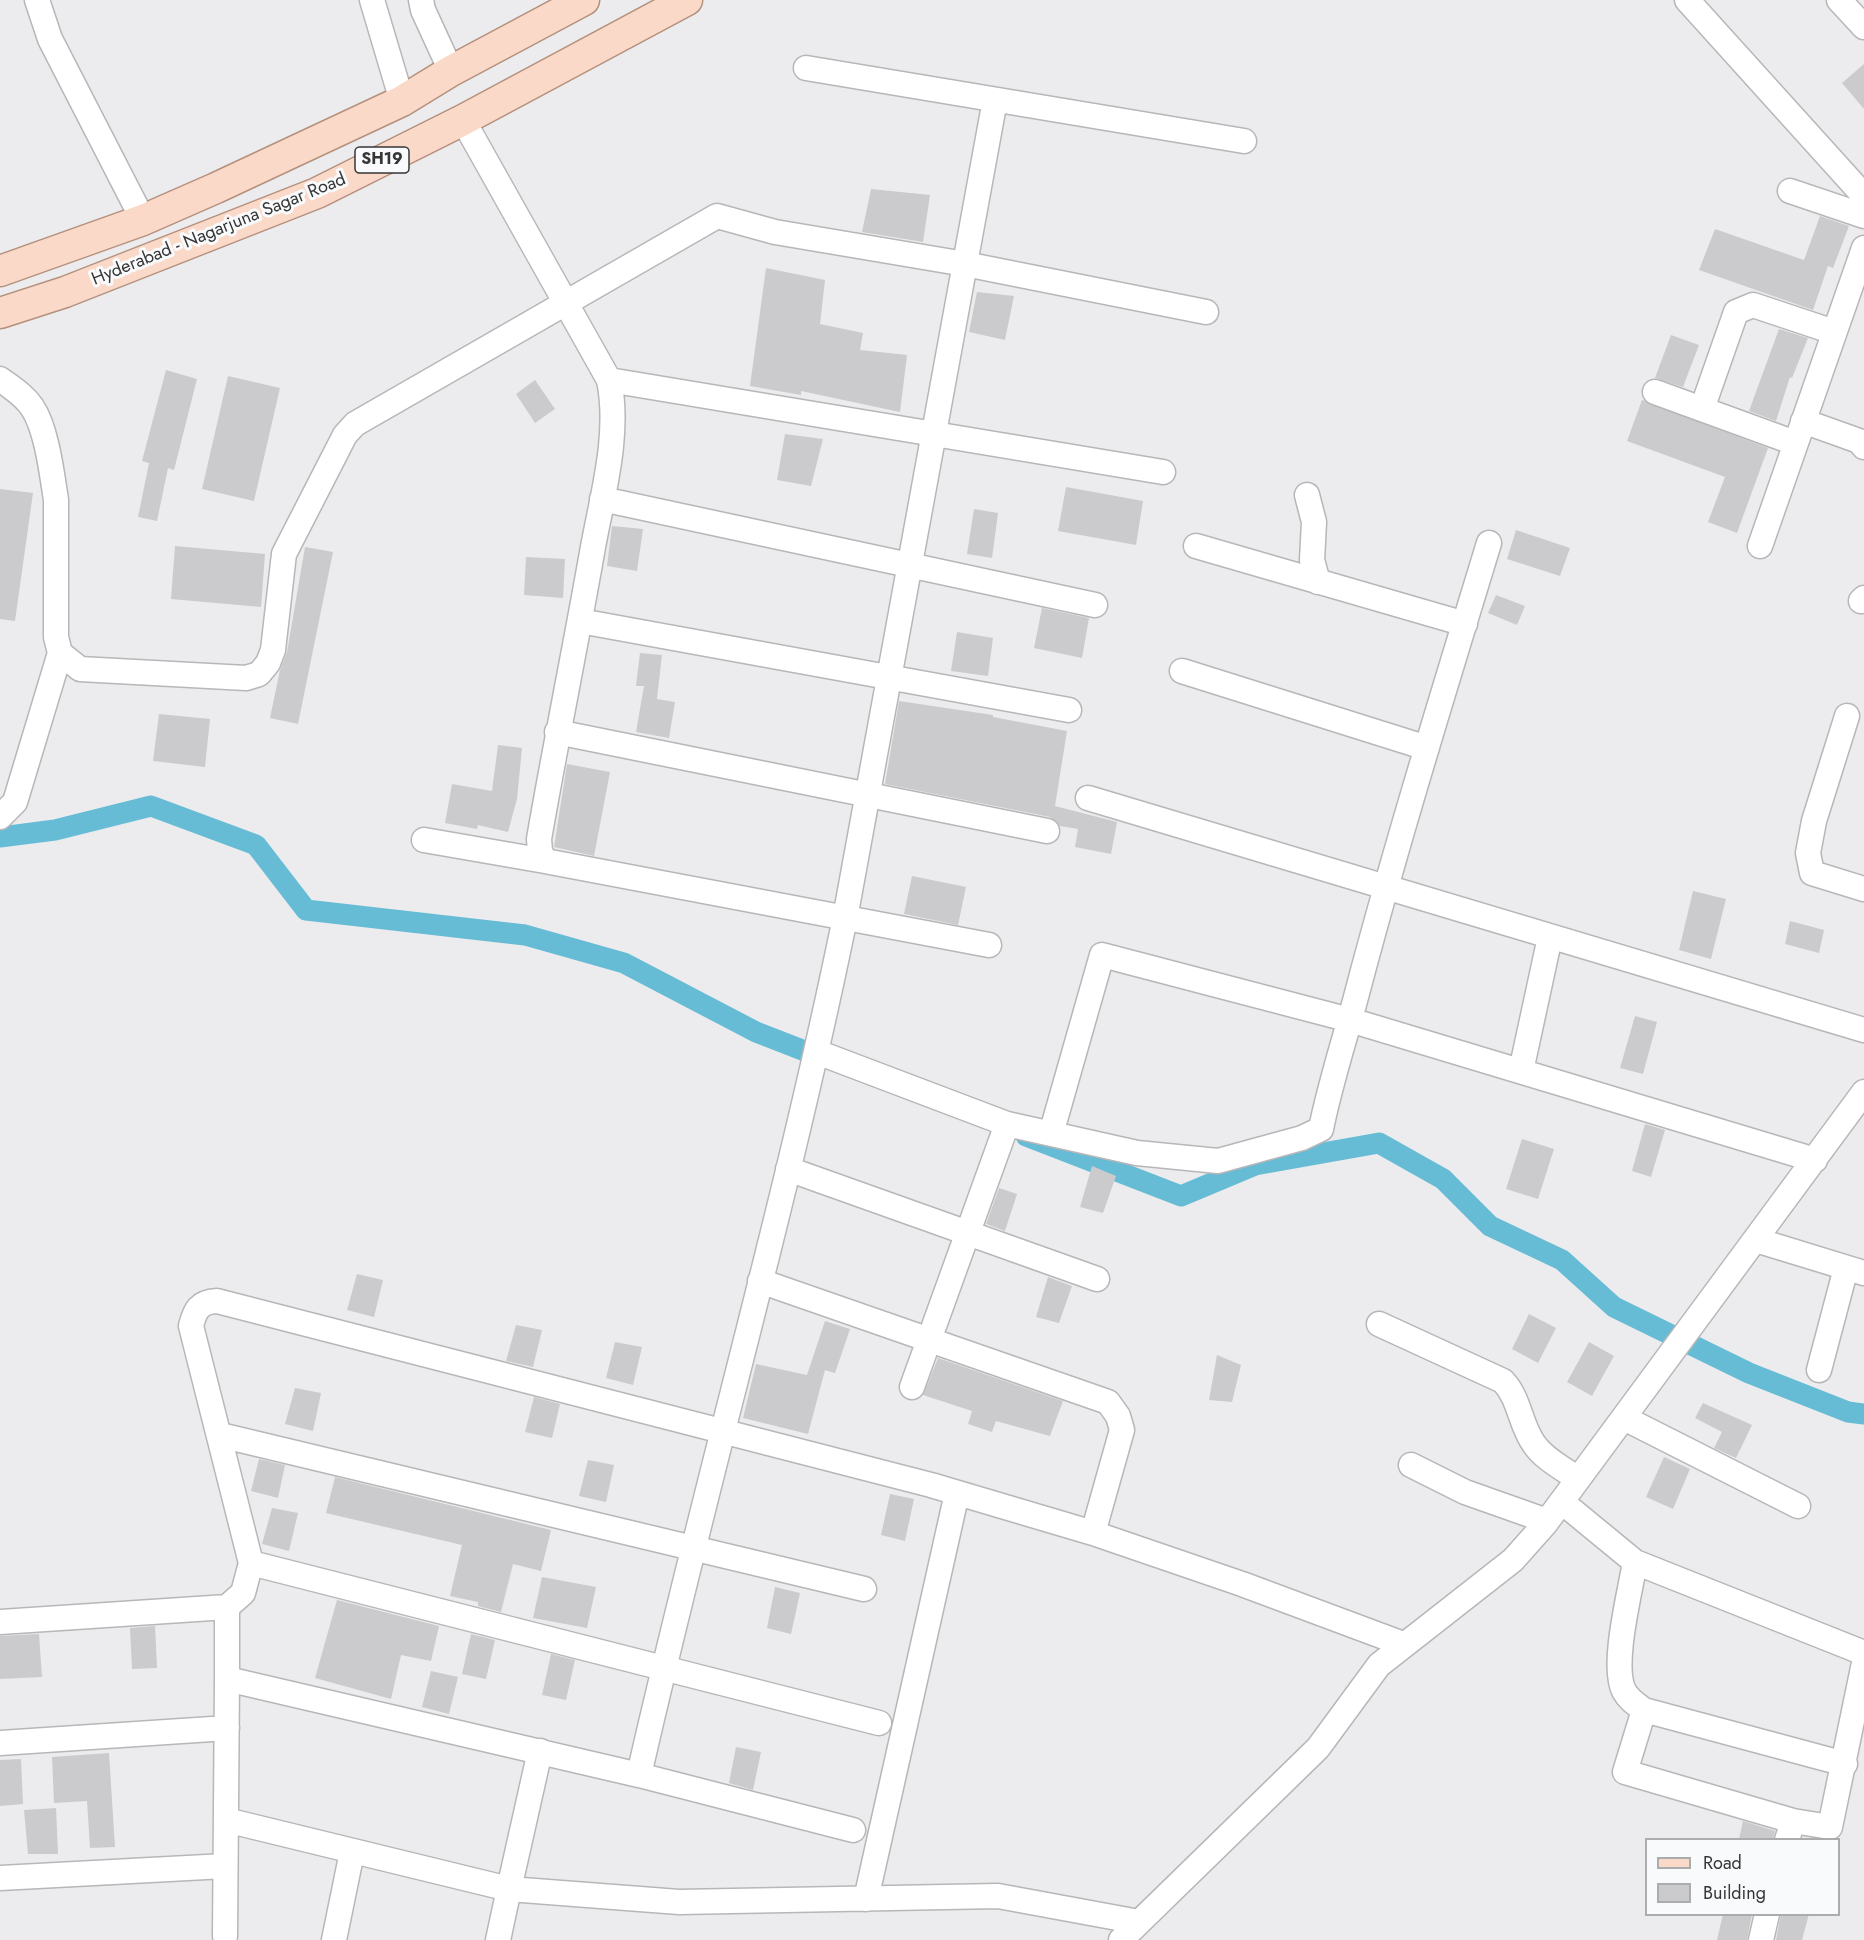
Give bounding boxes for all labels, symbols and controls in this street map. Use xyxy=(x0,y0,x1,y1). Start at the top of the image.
road number: SH19 xyxy=(355,147,409,173)
street label: Hyderabad - Nagarjuna Sagar Road xyxy=(89,169,349,291)
legend xyxy=(1645,1838,1840,1916)
text: Road xyxy=(1703,1850,1742,1876)
text: Building xyxy=(1703,1880,1766,1906)

